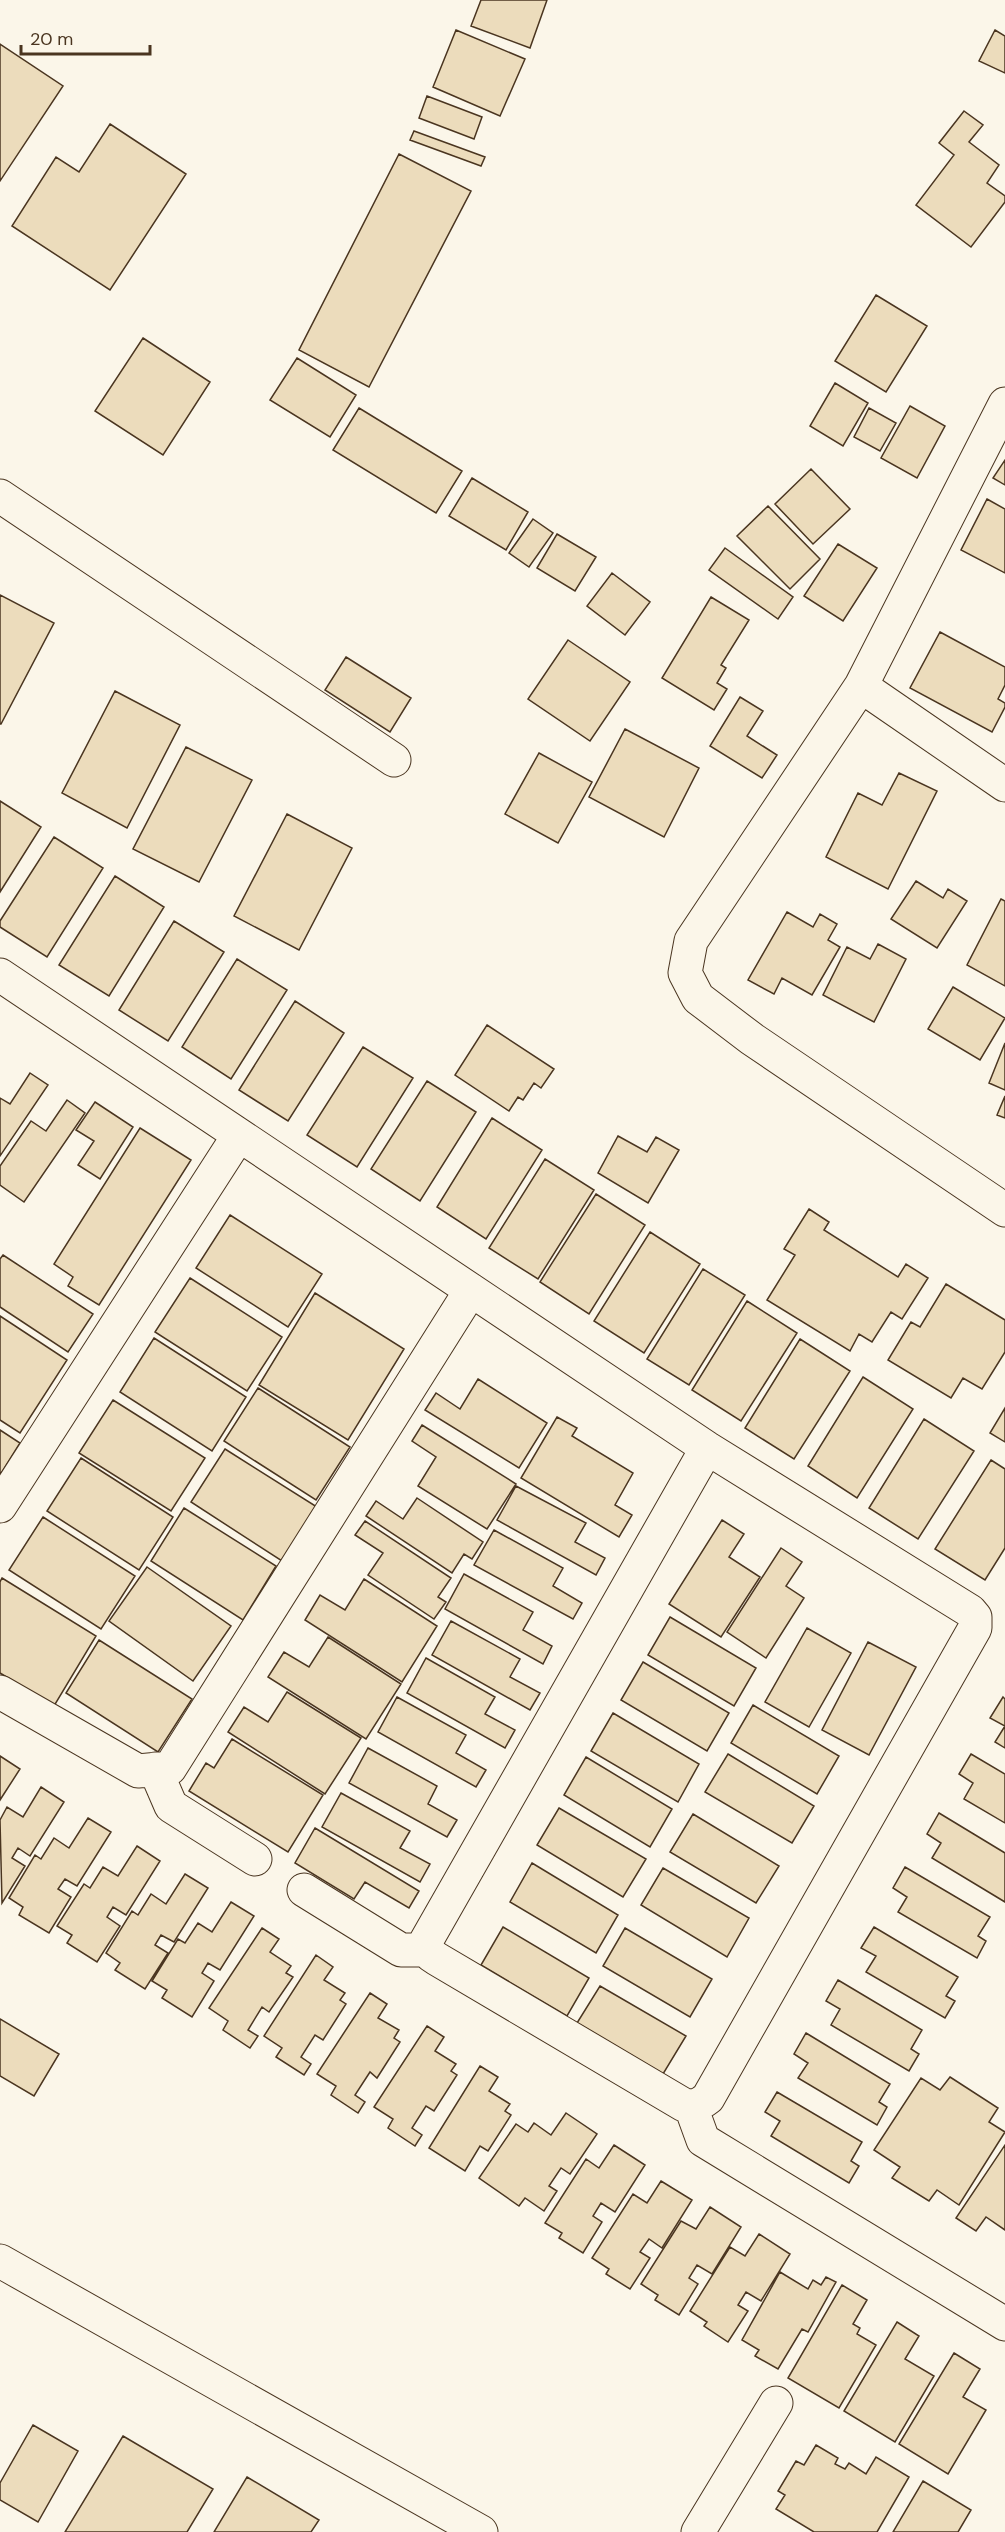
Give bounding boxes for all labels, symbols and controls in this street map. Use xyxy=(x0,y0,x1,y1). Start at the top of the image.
scale bar xyxy=(21,18,150,56)
text: 20 m xyxy=(30,27,73,51)

